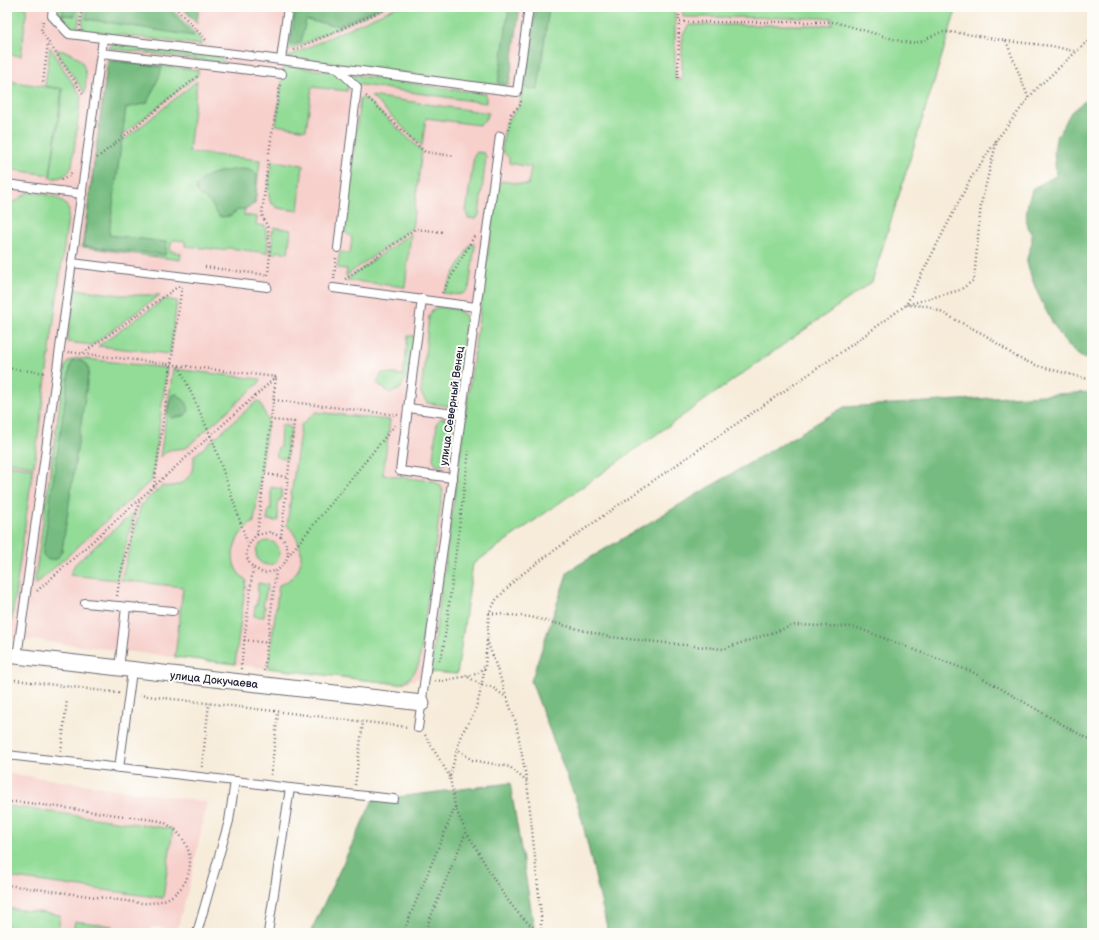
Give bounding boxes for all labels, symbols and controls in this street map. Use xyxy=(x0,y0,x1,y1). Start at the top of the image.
street label: улица Северный Венец xyxy=(437,345,467,467)
street label: улица Докучаева xyxy=(169,669,259,691)

